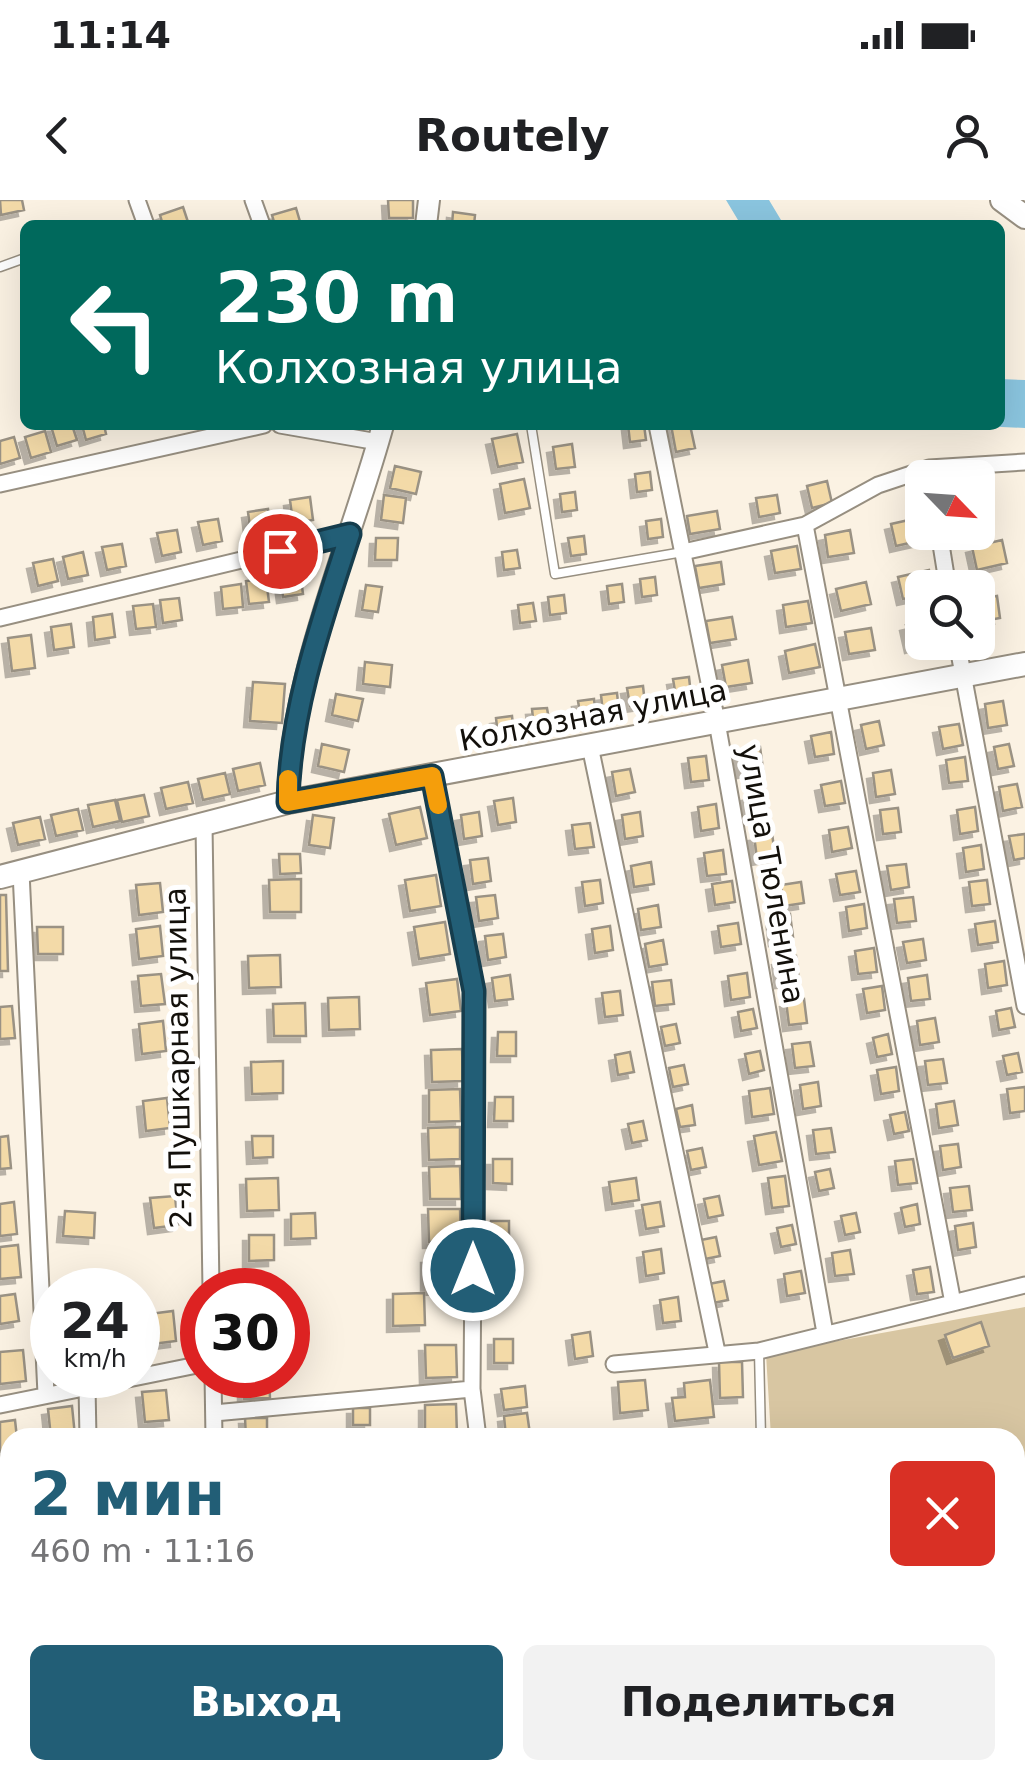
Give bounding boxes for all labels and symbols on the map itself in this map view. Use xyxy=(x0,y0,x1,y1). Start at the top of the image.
north arrow xyxy=(905,460,995,550)
pin xyxy=(238,509,323,594)
street label: Колхозная улица xyxy=(456,672,730,758)
street label: улица Тюленина xyxy=(732,741,812,1007)
street label: 2-я Пушкарная улица xyxy=(158,887,198,1229)
position arrow xyxy=(421,1218,525,1322)
speed limit sign: 30 xyxy=(180,1268,310,1398)

